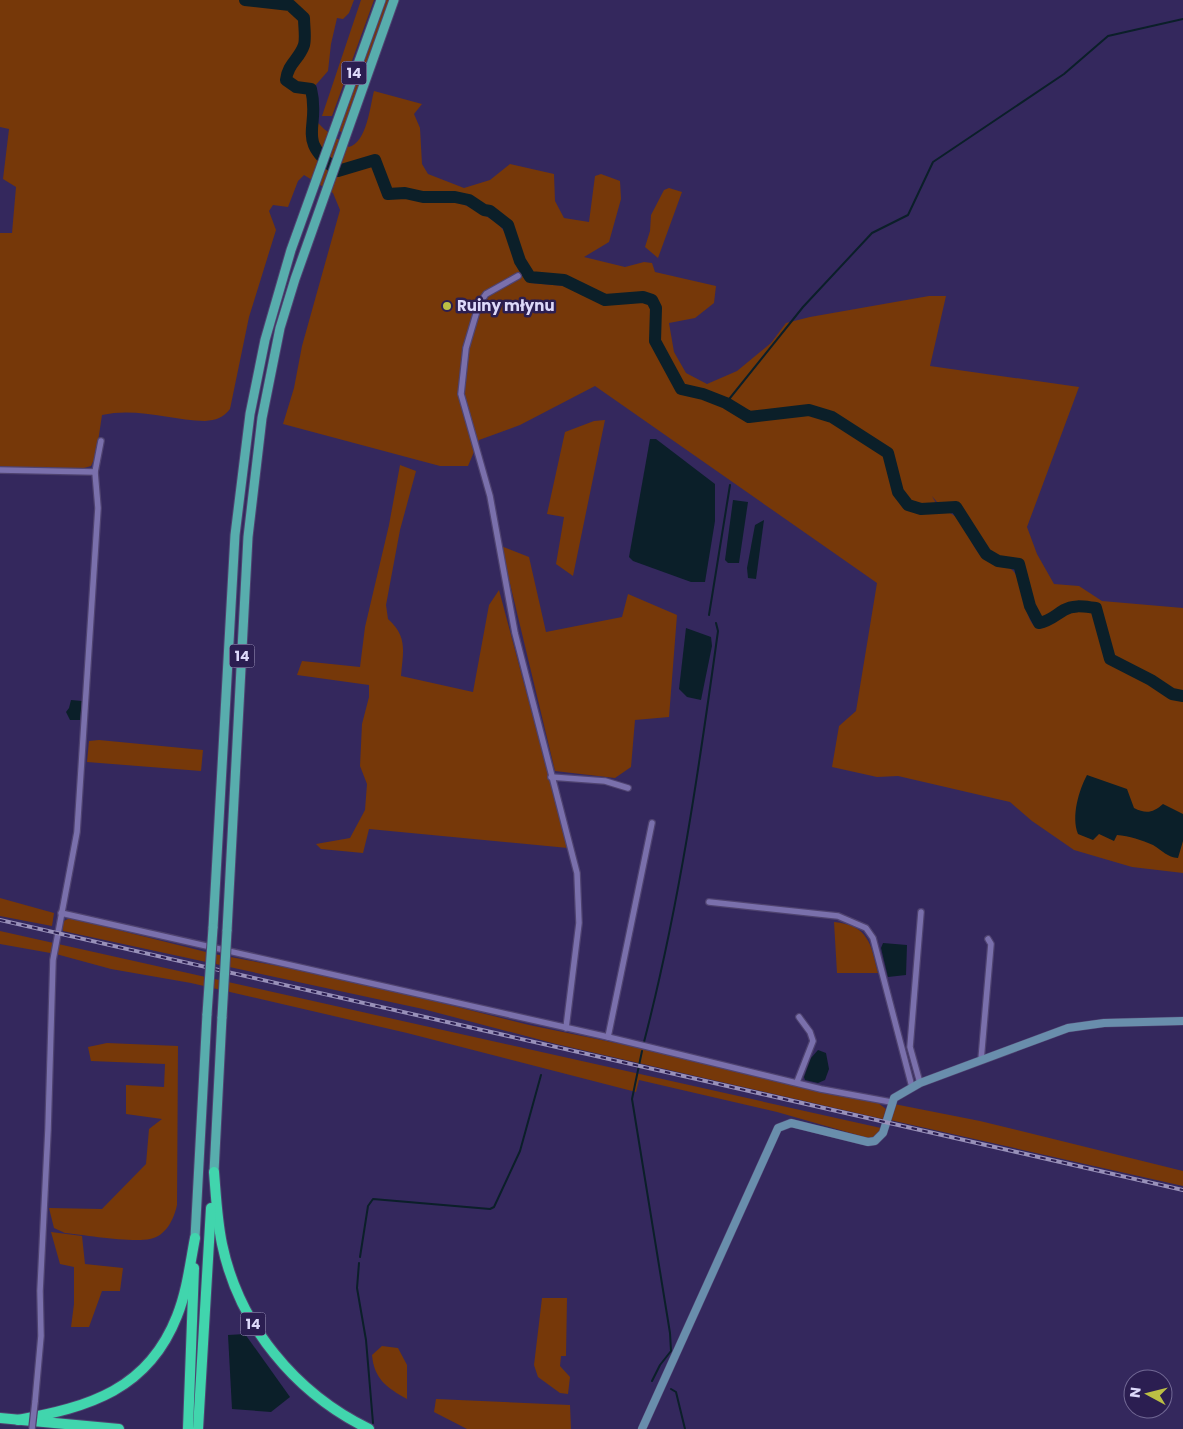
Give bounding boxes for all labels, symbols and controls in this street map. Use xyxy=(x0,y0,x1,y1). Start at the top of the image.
road number: 14 xyxy=(342,62,366,84)
place label: Ruiny młynu xyxy=(457,295,555,316)
marker: Ruiny młynu xyxy=(441,300,453,312)
road number: 14 xyxy=(230,644,254,668)
road number: 14 xyxy=(240,1312,266,1336)
north arrow xyxy=(1123,1369,1173,1419)
text: N xyxy=(1125,1386,1146,1399)

